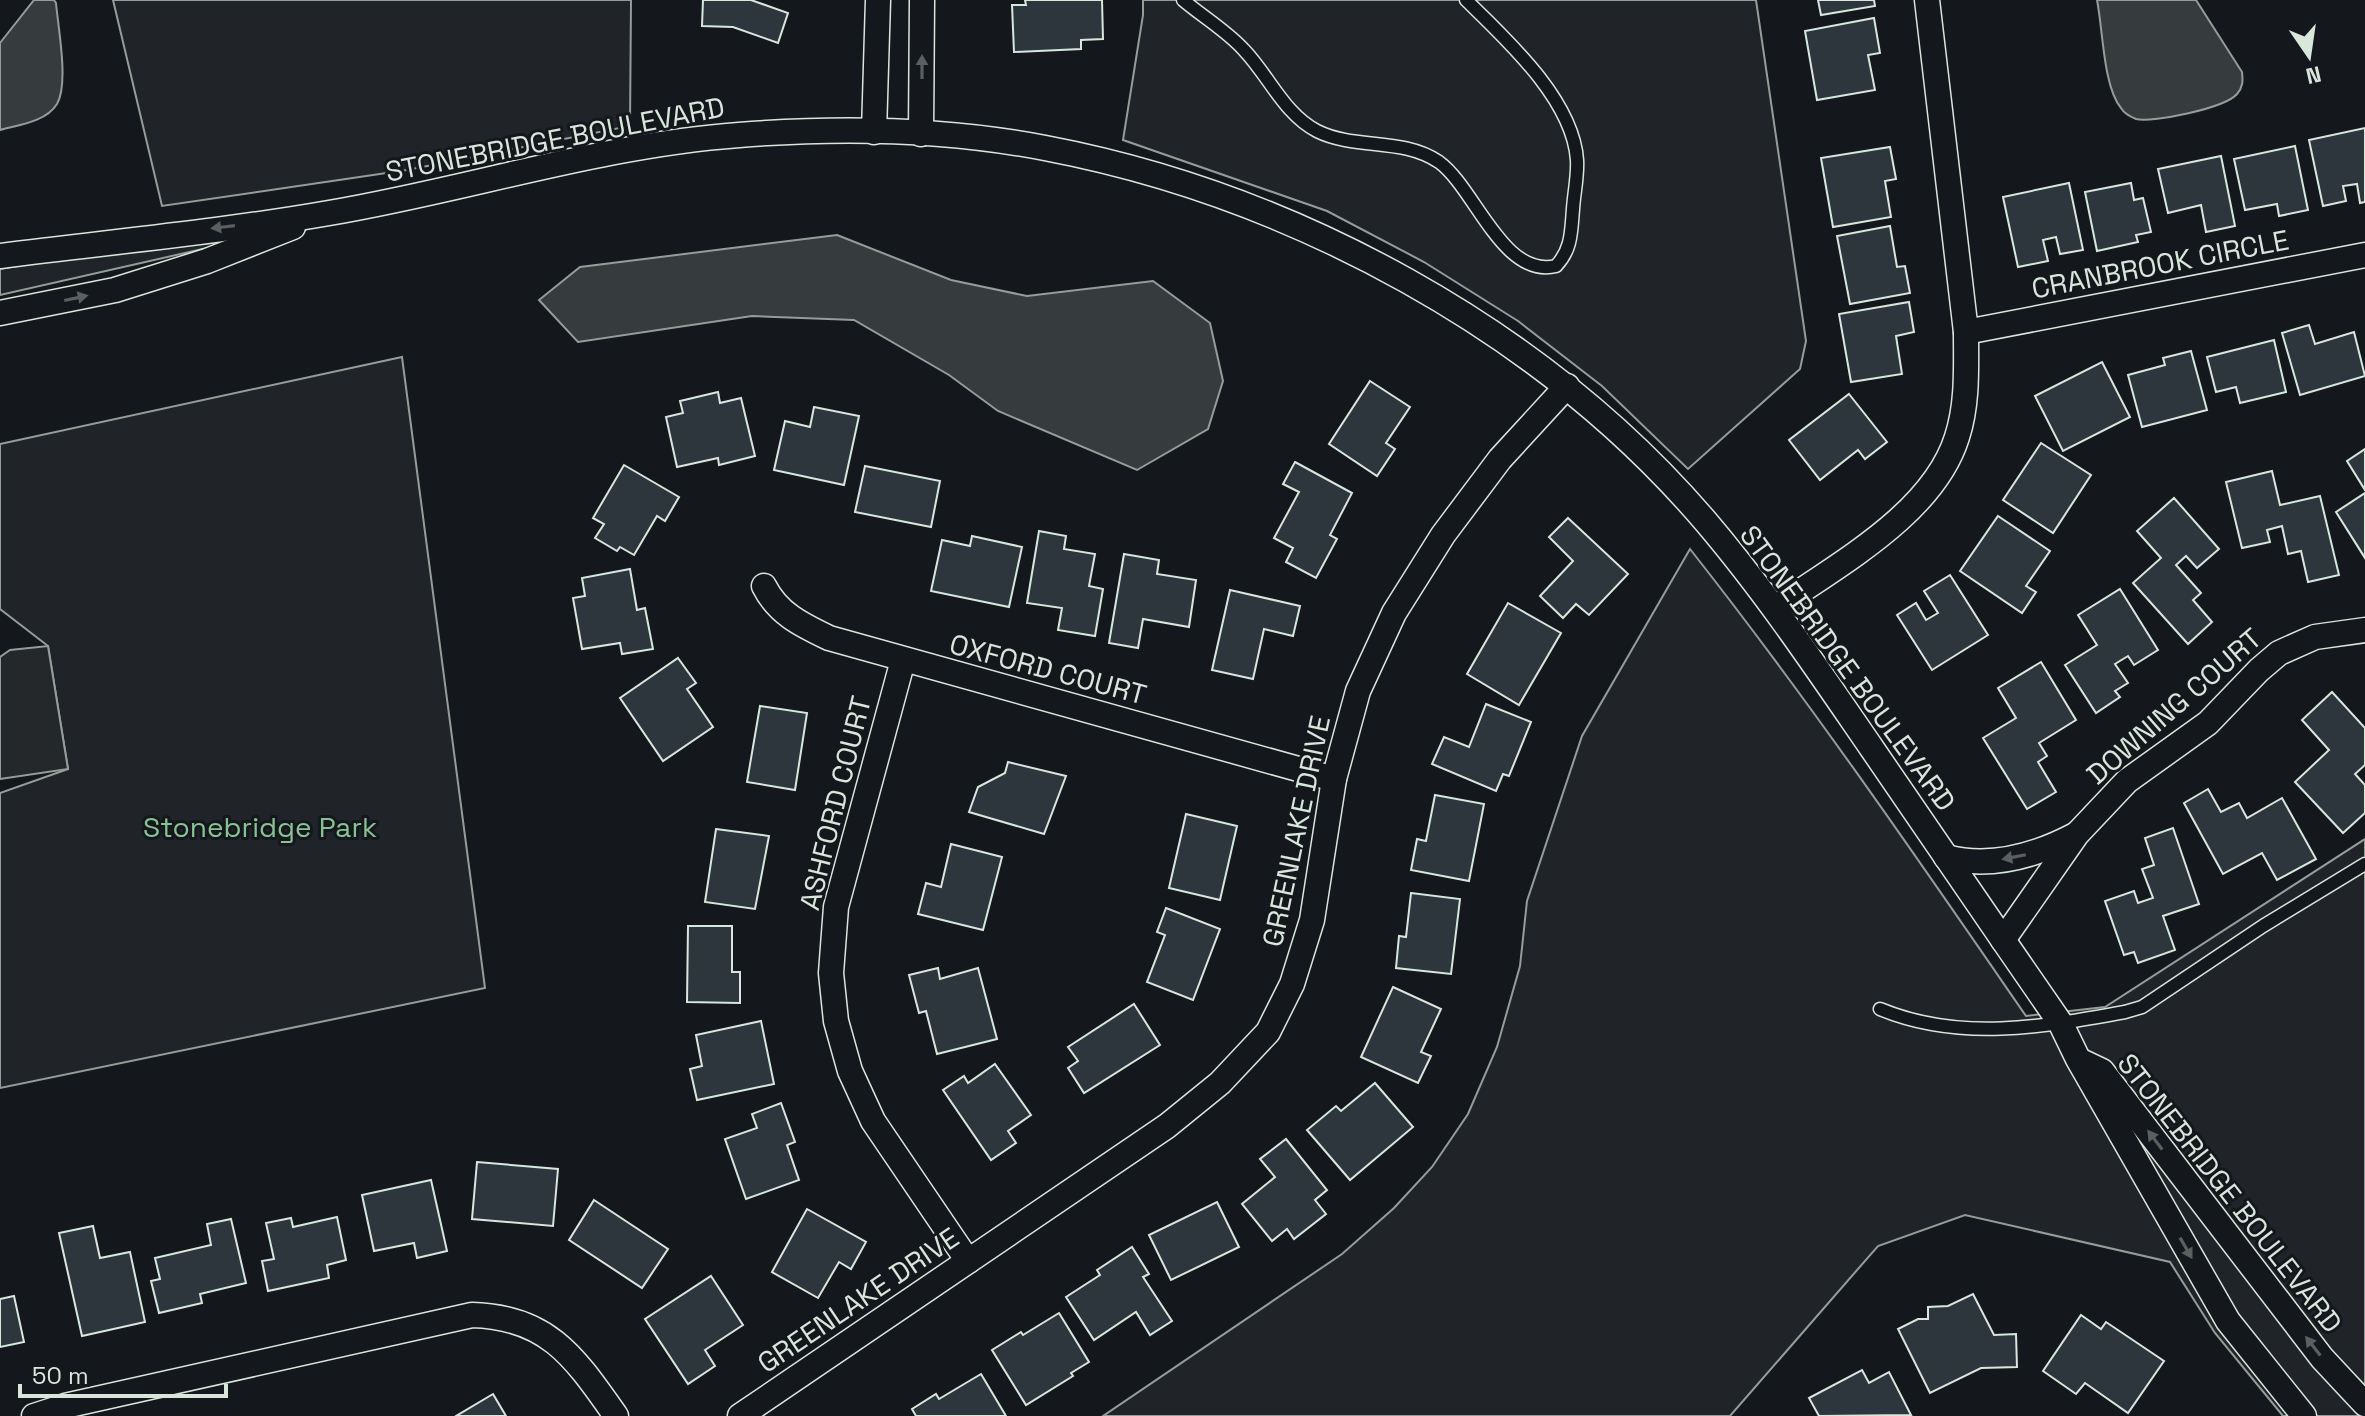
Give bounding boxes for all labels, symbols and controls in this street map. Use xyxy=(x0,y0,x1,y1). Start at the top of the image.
north arrow xyxy=(2269,16,2349,96)
one-way arrow xyxy=(916,54,928,79)
text: N xyxy=(2303,60,2324,91)
street label: STONEBRIDGE BOULEVARD xyxy=(382,88,728,190)
one-way arrow xyxy=(210,221,235,234)
street label: CRANBROOK CIRCLE xyxy=(2028,221,2292,307)
one-way arrow xyxy=(64,291,89,304)
street label: STONEBRIDGE BOULEVARD xyxy=(1732,518,1964,818)
street label: DOWNING COURT xyxy=(2079,620,2269,792)
street label: OXFORD COURT xyxy=(946,625,1150,713)
street label: ASHFORD COURT xyxy=(791,692,879,914)
street label: GREENLAKE DRIVE xyxy=(1254,712,1338,950)
park label: Stonebridge Park xyxy=(143,809,377,845)
one-way arrow xyxy=(2001,852,2026,864)
street label: STONEBRIDGE BOULEVARD xyxy=(2110,1046,2350,1340)
one-way arrow xyxy=(2147,1129,2163,1150)
street label: GREENLAKE DRIVE xyxy=(750,1219,966,1381)
one-way arrow xyxy=(2179,1237,2193,1259)
one-way arrow xyxy=(2305,1336,2321,1356)
scale bar xyxy=(20,1348,226,1398)
text: 50 m xyxy=(32,1360,89,1391)

